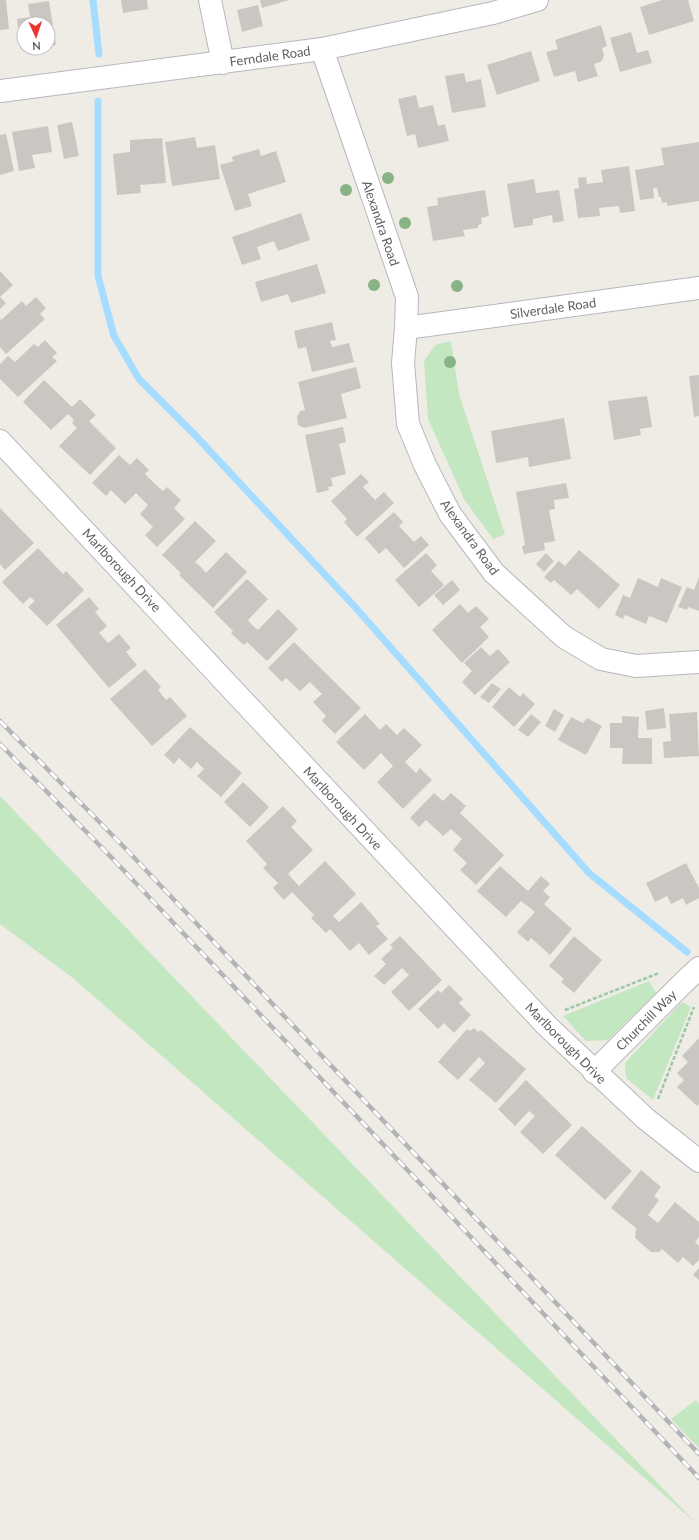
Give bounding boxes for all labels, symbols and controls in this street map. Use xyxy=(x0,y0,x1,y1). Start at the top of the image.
north arrow xyxy=(16,16,56,56)
text: N xyxy=(32,40,41,53)
street label: Ferndale Road xyxy=(229,42,311,70)
street label: Alexandra Road xyxy=(359,178,403,268)
street label: Silverdale Road xyxy=(509,294,597,322)
street label: Alexandra Road xyxy=(437,496,503,578)
street label: Marlborough Drive xyxy=(79,525,165,615)
street label: Marlborough Drive xyxy=(300,763,386,853)
street label: Churchill Way xyxy=(612,986,680,1054)
street label: Marlborough Drive xyxy=(522,999,610,1087)

